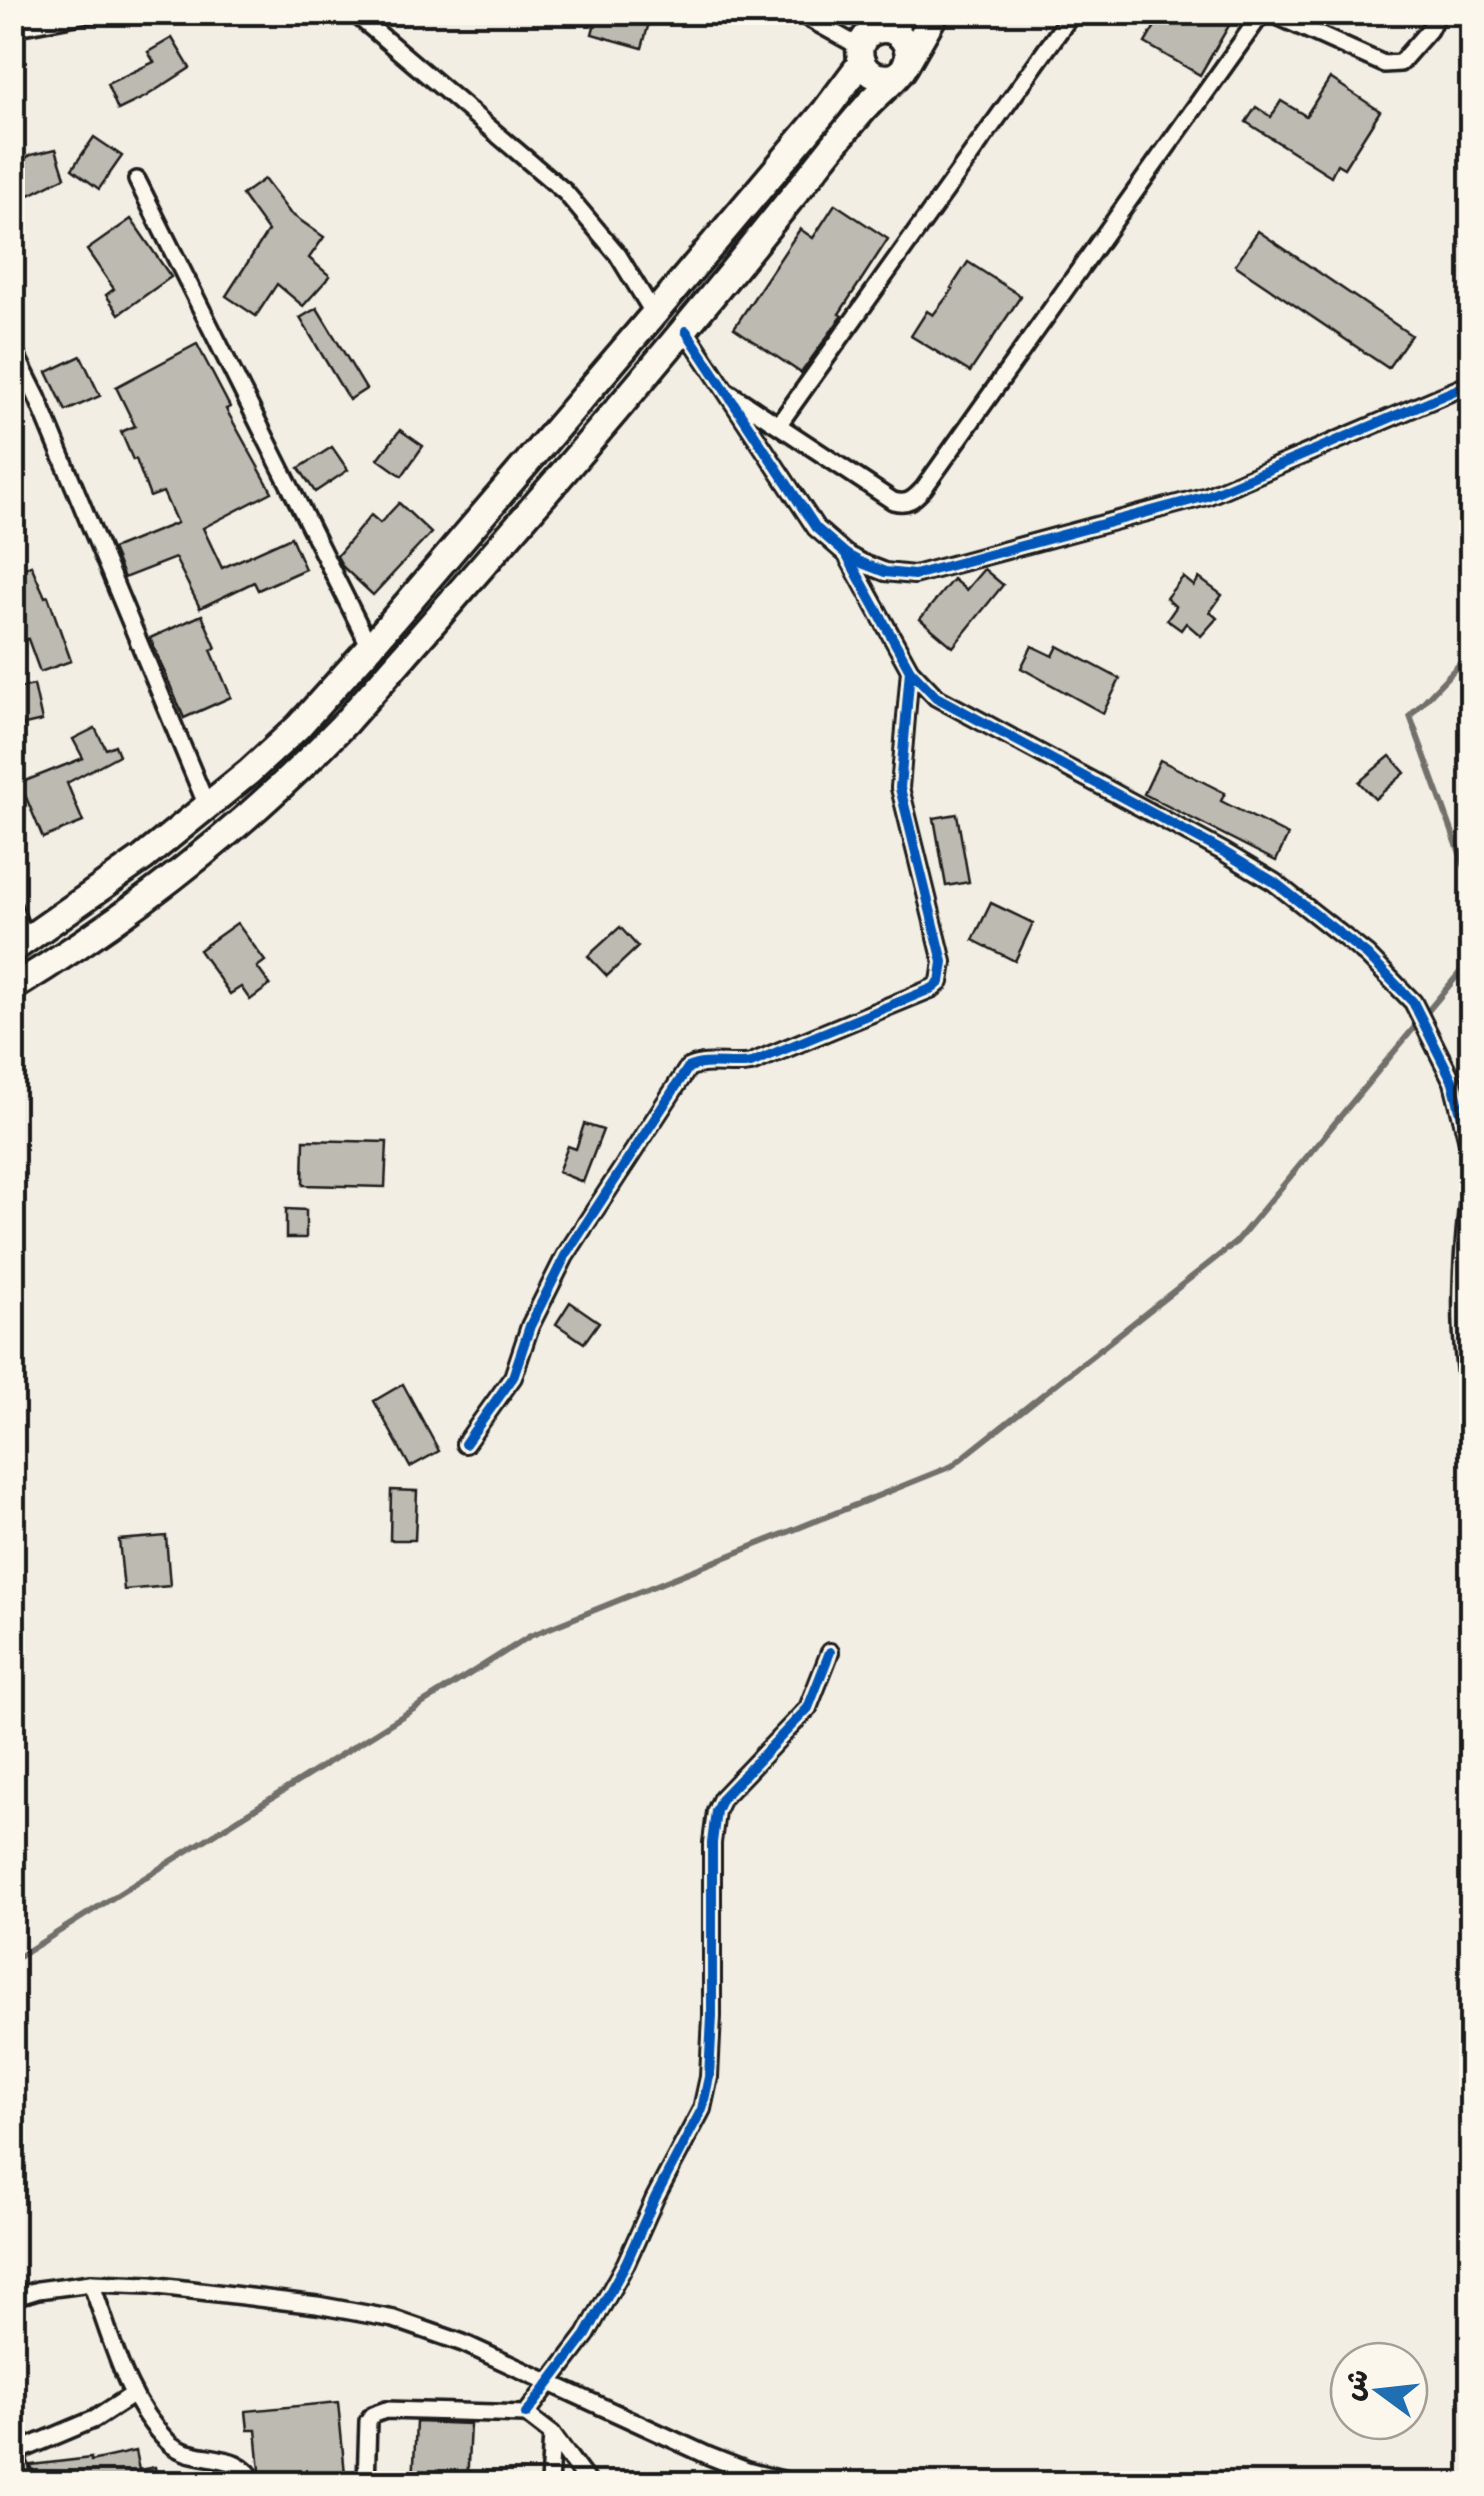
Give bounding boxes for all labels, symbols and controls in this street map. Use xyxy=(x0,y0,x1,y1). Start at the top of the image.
north arrow xyxy=(1329,2341,1429,2441)
text: ش xyxy=(1335,2366,1379,2405)

